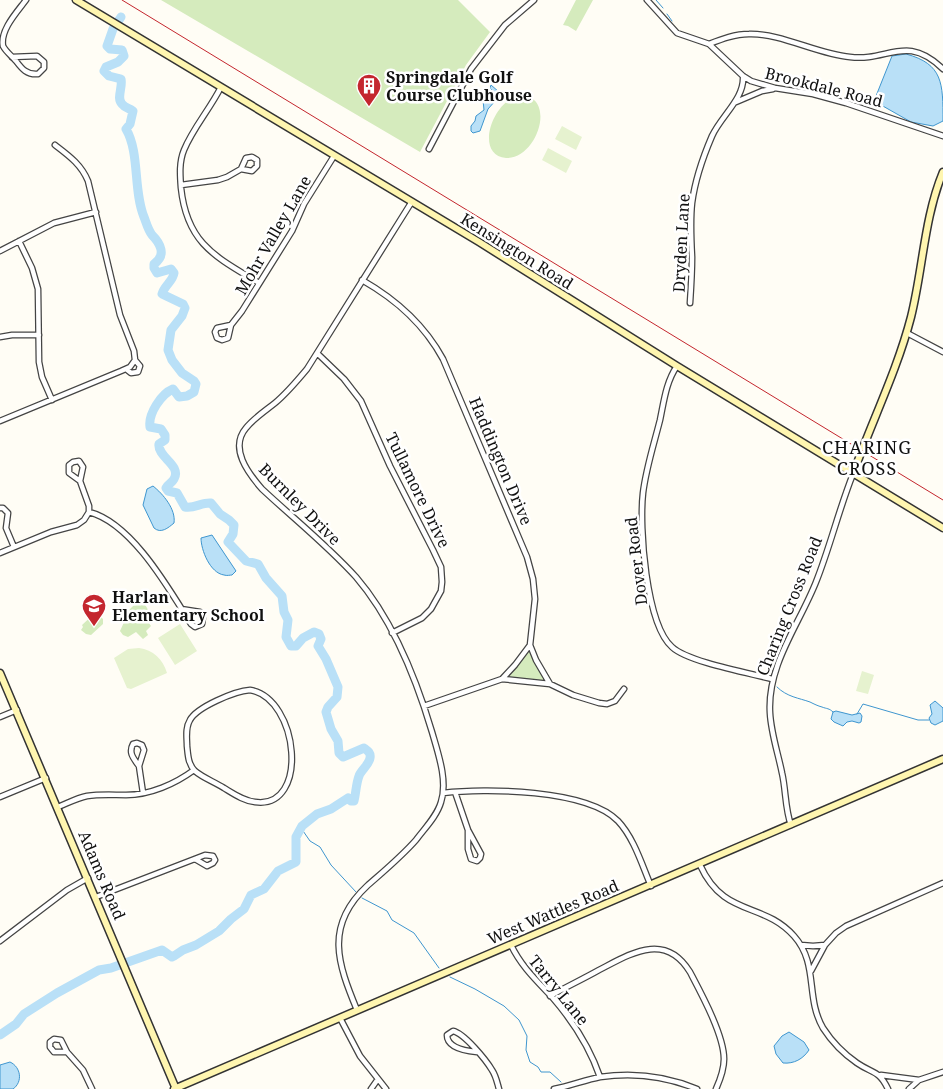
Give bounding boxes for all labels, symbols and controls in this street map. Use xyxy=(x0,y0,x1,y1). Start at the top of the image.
street label: Brookdale Road xyxy=(763,62,885,112)
place label: Springdale Golf Course Clubhouse xyxy=(386,66,532,106)
building icon: Springdale Golf Course Clubhouse xyxy=(356,73,382,107)
street label: Mohr Valley Lane xyxy=(230,171,316,299)
street label: Dryden Lane xyxy=(667,193,695,293)
street label: Kensington Road xyxy=(456,208,578,295)
street label: Haddington Drive xyxy=(464,394,538,528)
street label: Tullamore Drive xyxy=(381,429,455,551)
district label: CHARING CROSS xyxy=(822,435,912,480)
street label: Burnley Drive xyxy=(254,458,346,550)
street label: Dover Road xyxy=(620,515,652,606)
street label: Charing Cross Road xyxy=(751,533,827,679)
place label: Harlan Elementary School xyxy=(112,586,265,626)
school or university icon: Harlan Elementary School xyxy=(81,593,107,627)
street label: Adams Road xyxy=(73,827,131,923)
street label: West Wattles Road xyxy=(484,874,622,950)
street label: Tarry Lane xyxy=(524,950,594,1030)

